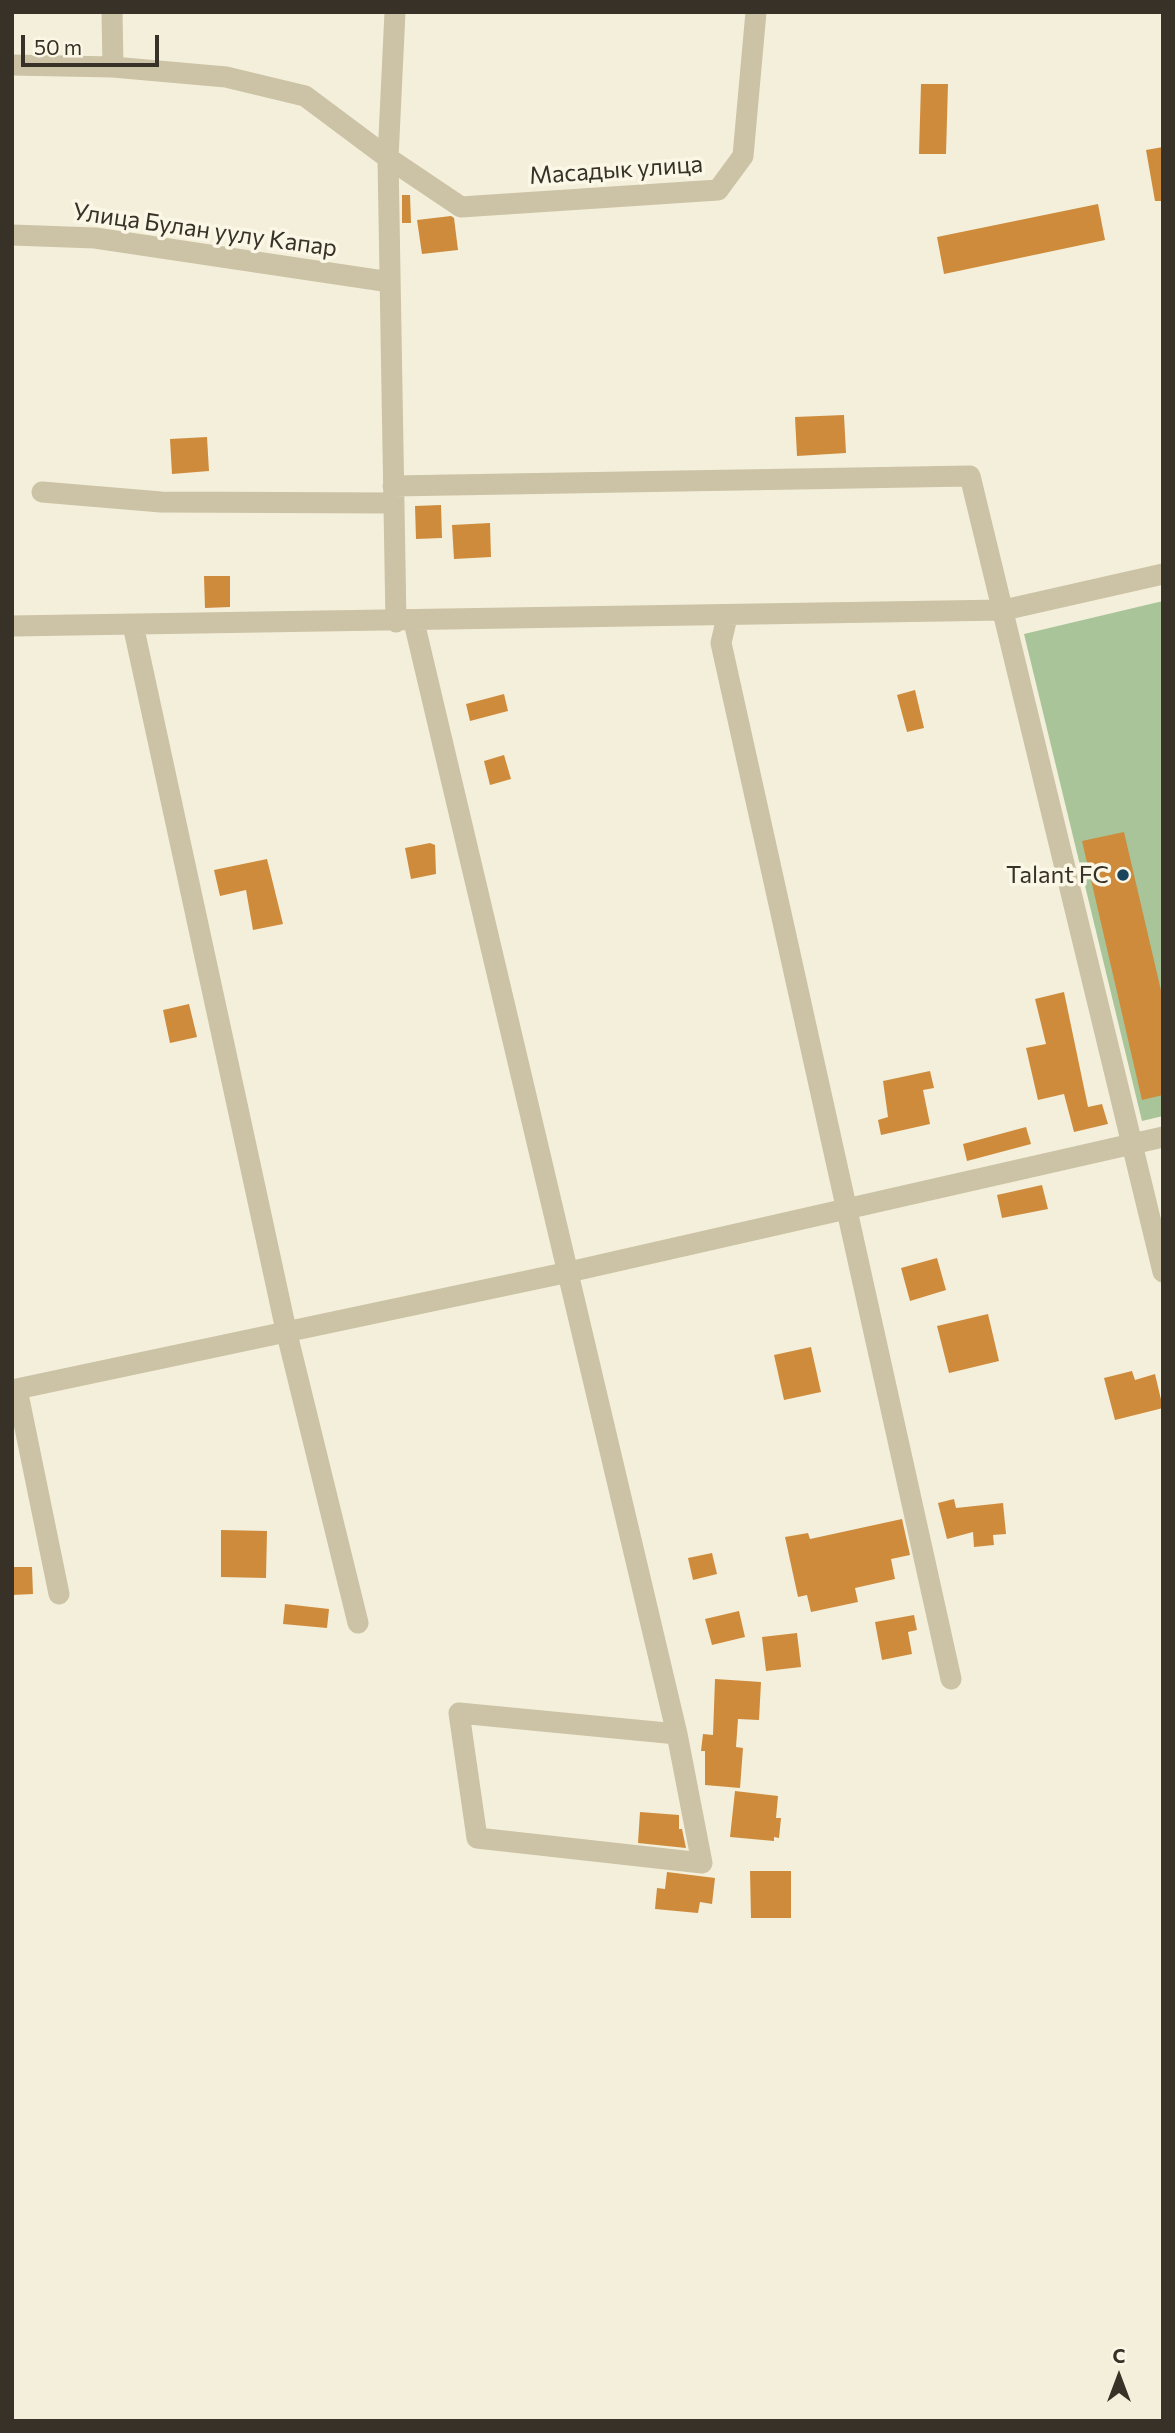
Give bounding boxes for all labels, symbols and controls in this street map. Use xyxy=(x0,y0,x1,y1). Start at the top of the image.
scale bar xyxy=(24,21,163,65)
text: 50 m xyxy=(34,34,82,59)
street label: Масадык улица xyxy=(528,150,704,190)
street label: Улица Булан уулу Капар xyxy=(71,197,339,263)
place label: Talant FC xyxy=(1006,861,1109,889)
marker: Talant FC xyxy=(1115,867,1131,883)
north arrow xyxy=(1084,2342,1154,2412)
text: С xyxy=(1113,2344,1126,2367)

